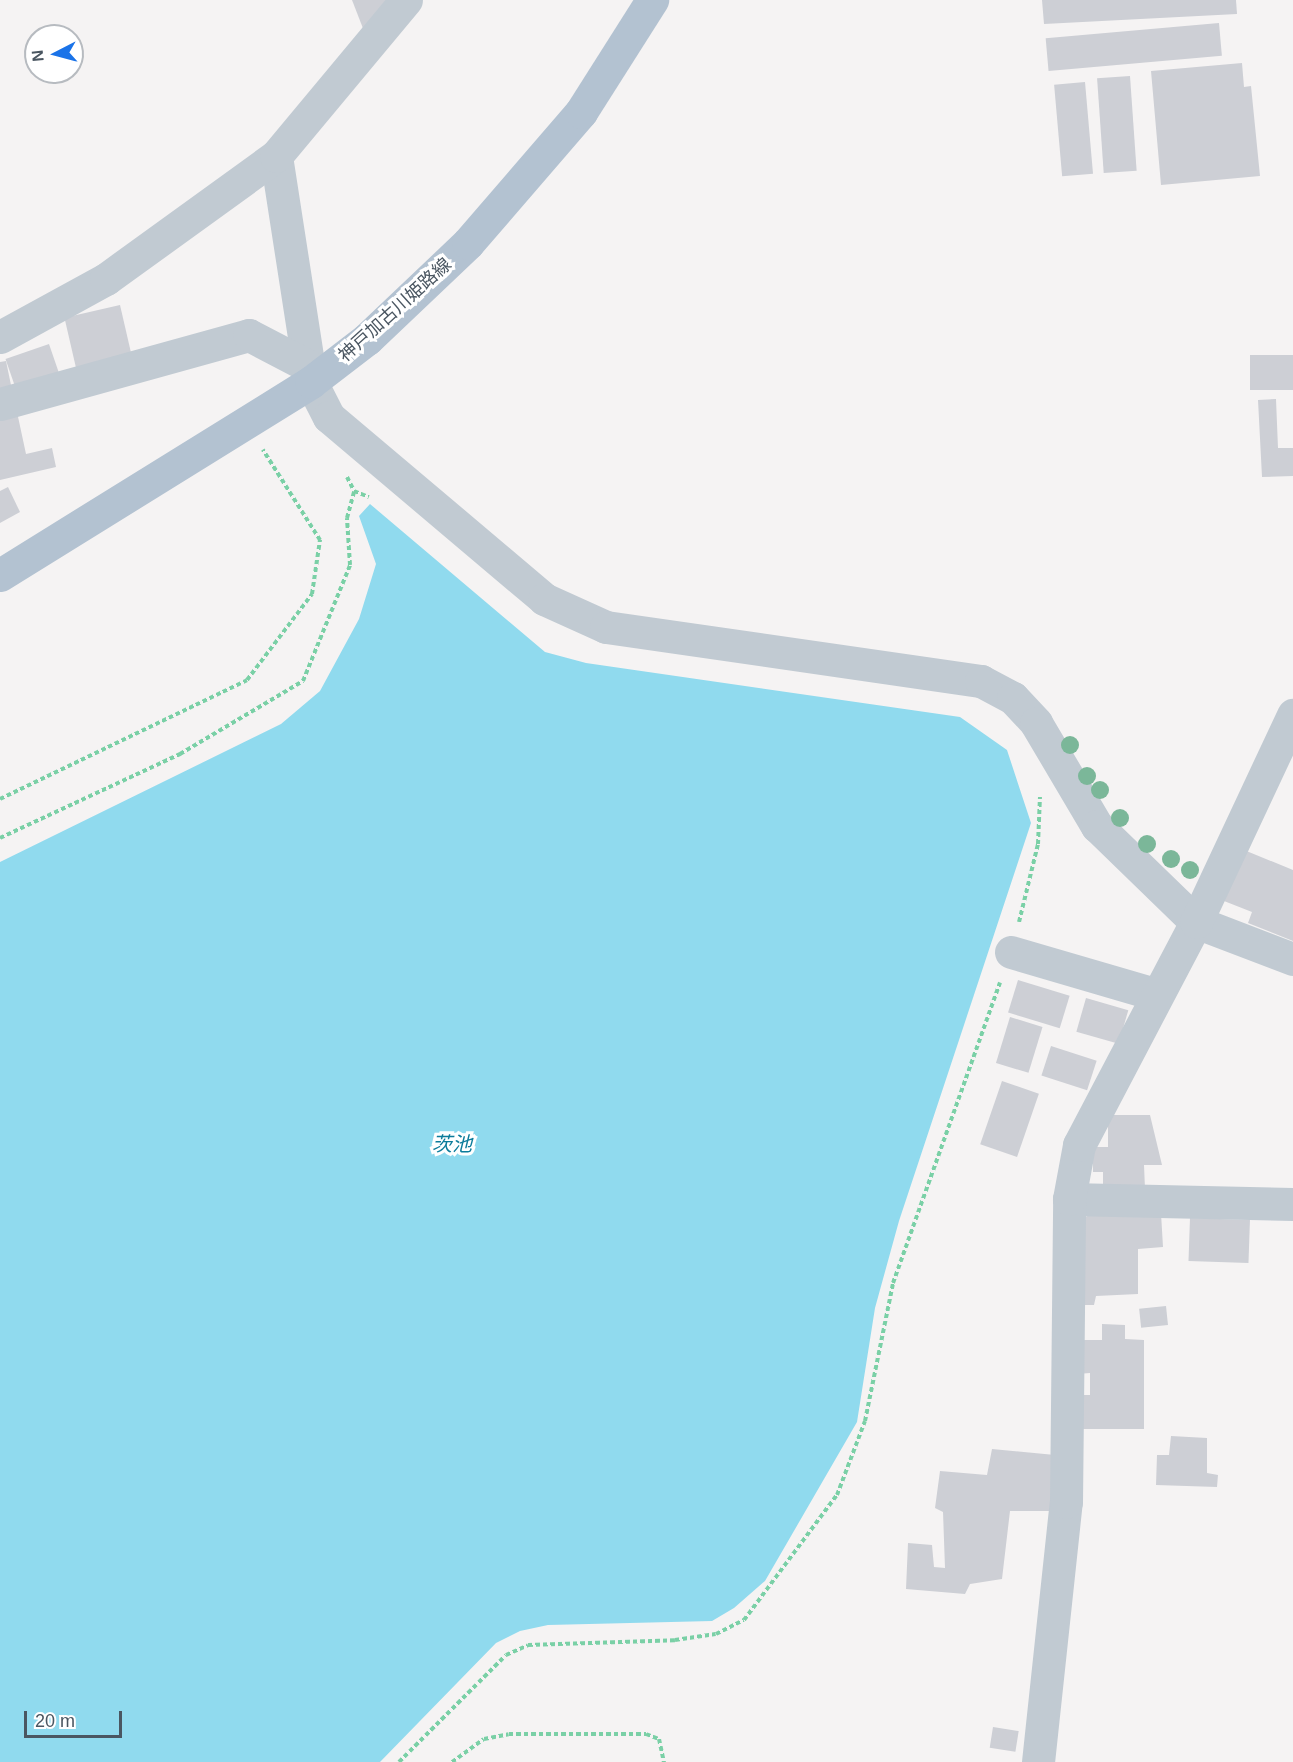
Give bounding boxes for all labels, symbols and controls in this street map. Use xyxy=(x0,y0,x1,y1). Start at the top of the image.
north arrow xyxy=(24,24,84,84)
text: N xyxy=(29,49,47,62)
street label: 神戸加古川姫路線 xyxy=(334,254,456,366)
water label: 茨池 xyxy=(432,1132,472,1156)
scale bar xyxy=(27,1699,124,1737)
text: 20 m xyxy=(35,1711,75,1731)

